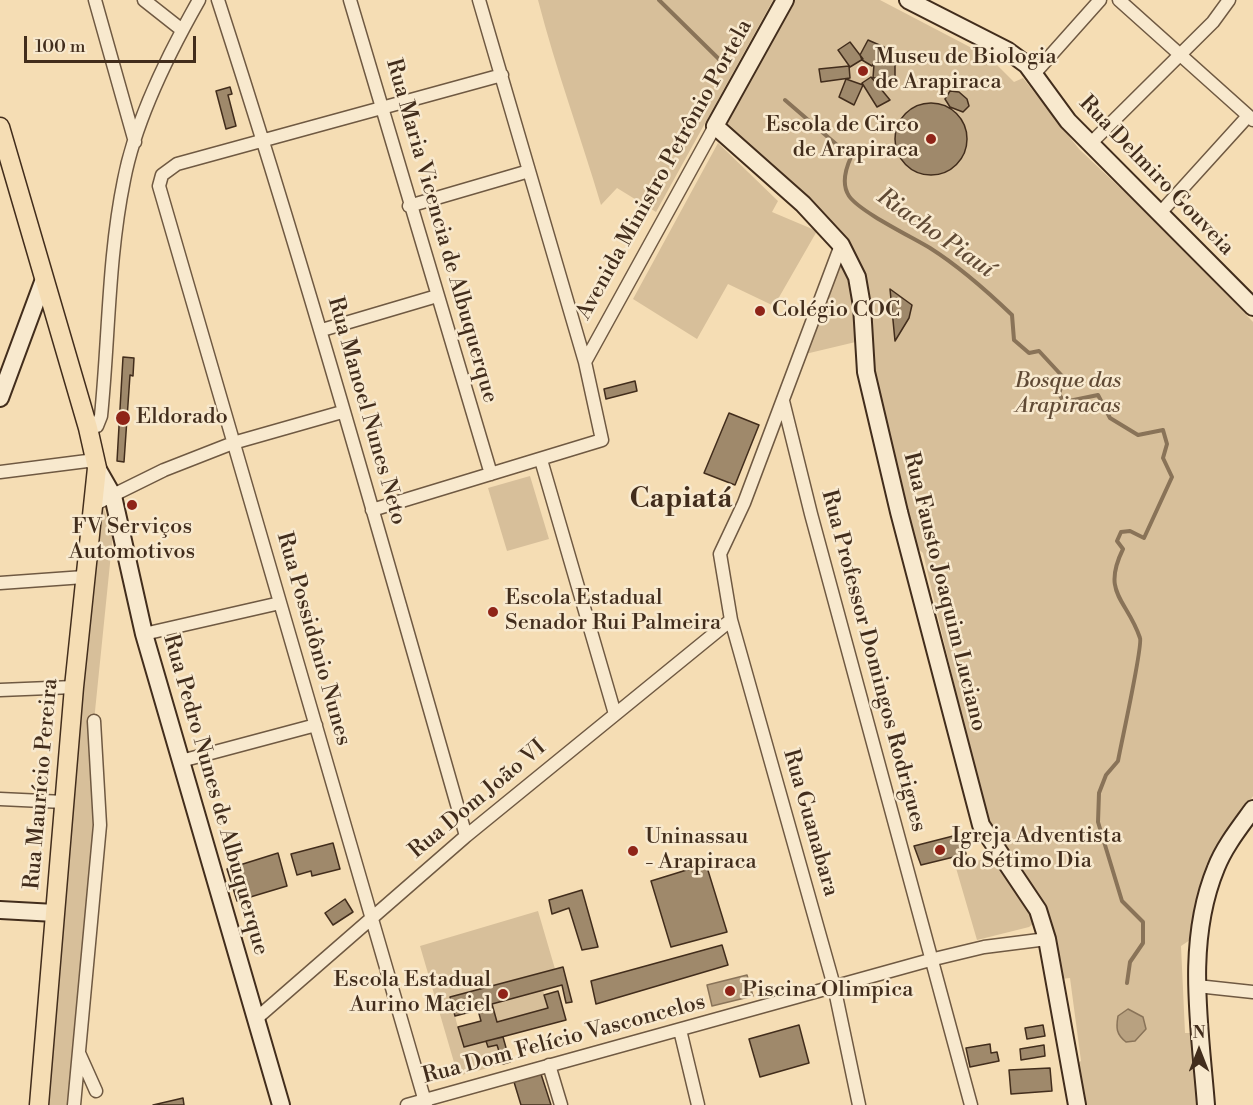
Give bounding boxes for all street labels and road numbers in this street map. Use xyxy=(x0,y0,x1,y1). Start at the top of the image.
street label: Avenida Ministro Petrônio Portela xyxy=(571,15,759,325)
street label: Rua Maria Vicencia de Albuquerque xyxy=(379,56,503,406)
street label: Rua Delmiro Gouveia xyxy=(1073,91,1239,261)
street label: Rua Manoel Nunes Neto xyxy=(321,294,411,528)
street label: Rua Fausto Joaquim Luciano xyxy=(897,450,991,734)
street label: Rua Professor Domingos Rodrigues xyxy=(815,487,931,835)
street label: Rua Possidônio Nunes xyxy=(270,529,356,749)
street label: Rua Pedro Nunes de Albuquerque xyxy=(156,632,274,958)
street label: Rua Maurício Pereira xyxy=(20,677,64,891)
street label: Rua Dom João VI xyxy=(404,735,552,865)
street label: Rua Guanabara xyxy=(776,746,844,900)
street label: Rua Dom Felício Vasconcelos xyxy=(420,989,708,1091)

